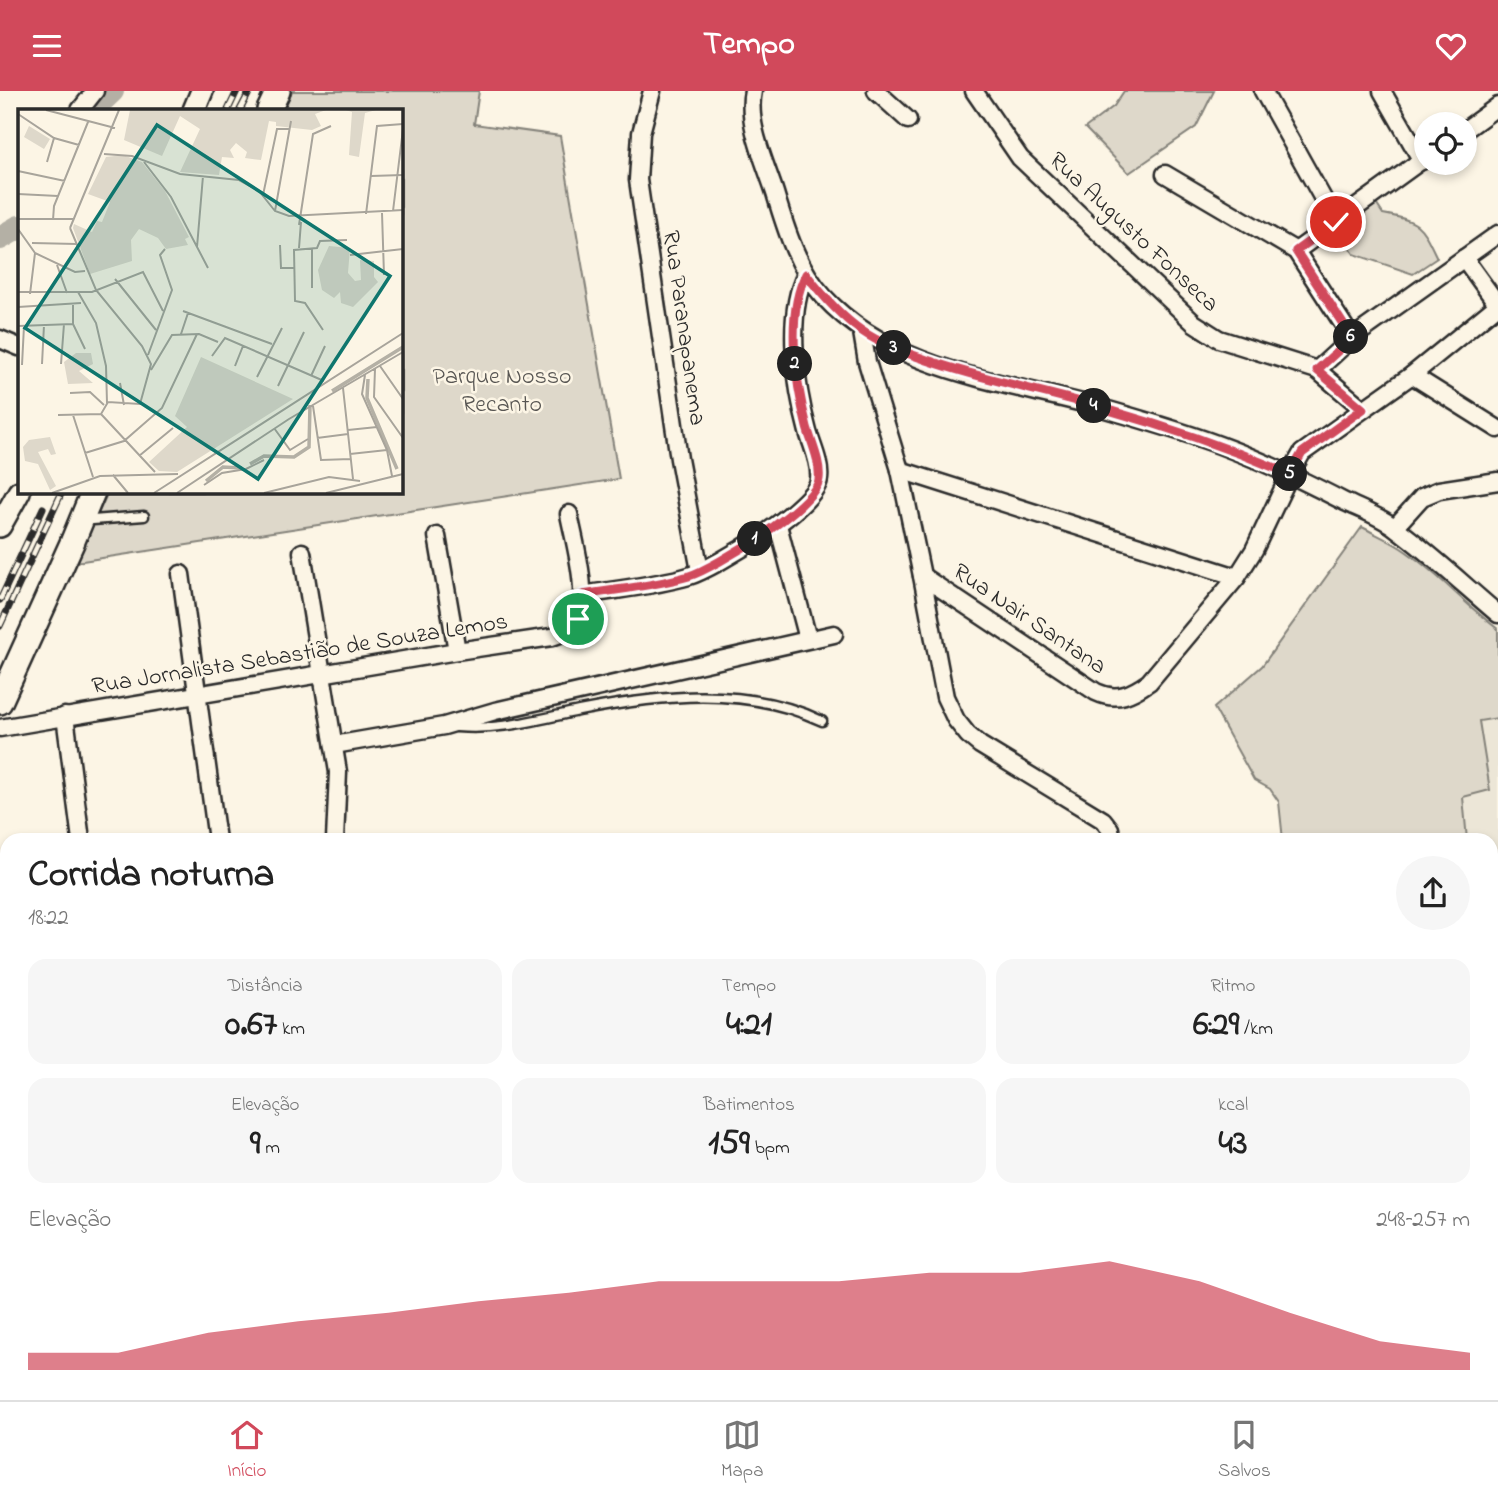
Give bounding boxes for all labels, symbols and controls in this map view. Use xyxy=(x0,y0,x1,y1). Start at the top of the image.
text: Tempo xyxy=(703,22,795,69)
icon: menu xyxy=(28,27,66,65)
icon: heart xyxy=(1432,27,1470,65)
inset map xyxy=(18,109,402,493)
map controls xyxy=(1414,112,1477,175)
button: locate xyxy=(1414,112,1477,175)
street label: Rua Augusto Fonseca xyxy=(1040,145,1226,321)
pin xyxy=(1306,192,1366,252)
icon: check xyxy=(1317,203,1355,241)
street label: Rua Paranapanema xyxy=(652,228,714,428)
pin: 6 xyxy=(1334,320,1368,355)
text: 6 xyxy=(1346,323,1355,350)
pin: 3 xyxy=(876,331,912,365)
text: 3 xyxy=(890,334,897,361)
pin: 2 xyxy=(778,347,812,381)
text: 2 xyxy=(790,350,799,377)
park label: Parque Nosso Recanto xyxy=(433,360,571,423)
pin: 4 xyxy=(1076,389,1112,423)
text: 4 xyxy=(1090,392,1097,419)
pin: 5 xyxy=(1272,457,1308,491)
text: 5 xyxy=(1284,460,1295,487)
pin: 1 xyxy=(738,521,772,557)
text: 1 xyxy=(751,525,758,552)
street label: Rua Nair Santana xyxy=(945,555,1113,685)
pin xyxy=(548,589,608,649)
icon: arrive xyxy=(559,600,597,638)
street label: Rua Jornalista Sebastião de Souza Lemos xyxy=(90,605,510,705)
text: Corrida noturna xyxy=(28,848,274,904)
button: share xyxy=(1396,856,1470,930)
text: 18:22 xyxy=(28,902,69,935)
text: Distância xyxy=(227,973,303,1000)
text: Tempo xyxy=(722,973,776,1000)
text: Ritmo xyxy=(1211,973,1255,1000)
text: 0.67 xyxy=(225,1000,277,1051)
text: 4:21 xyxy=(726,1000,772,1051)
text: 6:29 xyxy=(1193,1000,1239,1051)
text: km xyxy=(277,1016,305,1043)
text: /km xyxy=(1239,1016,1273,1043)
text: Elevação xyxy=(231,1092,299,1119)
text: Batimentos xyxy=(703,1092,795,1119)
text: kcal xyxy=(1218,1092,1248,1119)
text: 9 xyxy=(250,1119,261,1170)
text: 159 xyxy=(708,1119,750,1170)
text: 43 xyxy=(1219,1119,1247,1170)
text: m xyxy=(261,1135,280,1162)
text: bpm xyxy=(750,1135,790,1162)
text: Elevação xyxy=(28,1204,111,1237)
text: 248–257 m xyxy=(1376,1204,1470,1237)
tab: Início xyxy=(227,1416,266,1485)
tab: Mapa xyxy=(721,1416,763,1485)
tab: Salvos xyxy=(1218,1416,1271,1485)

